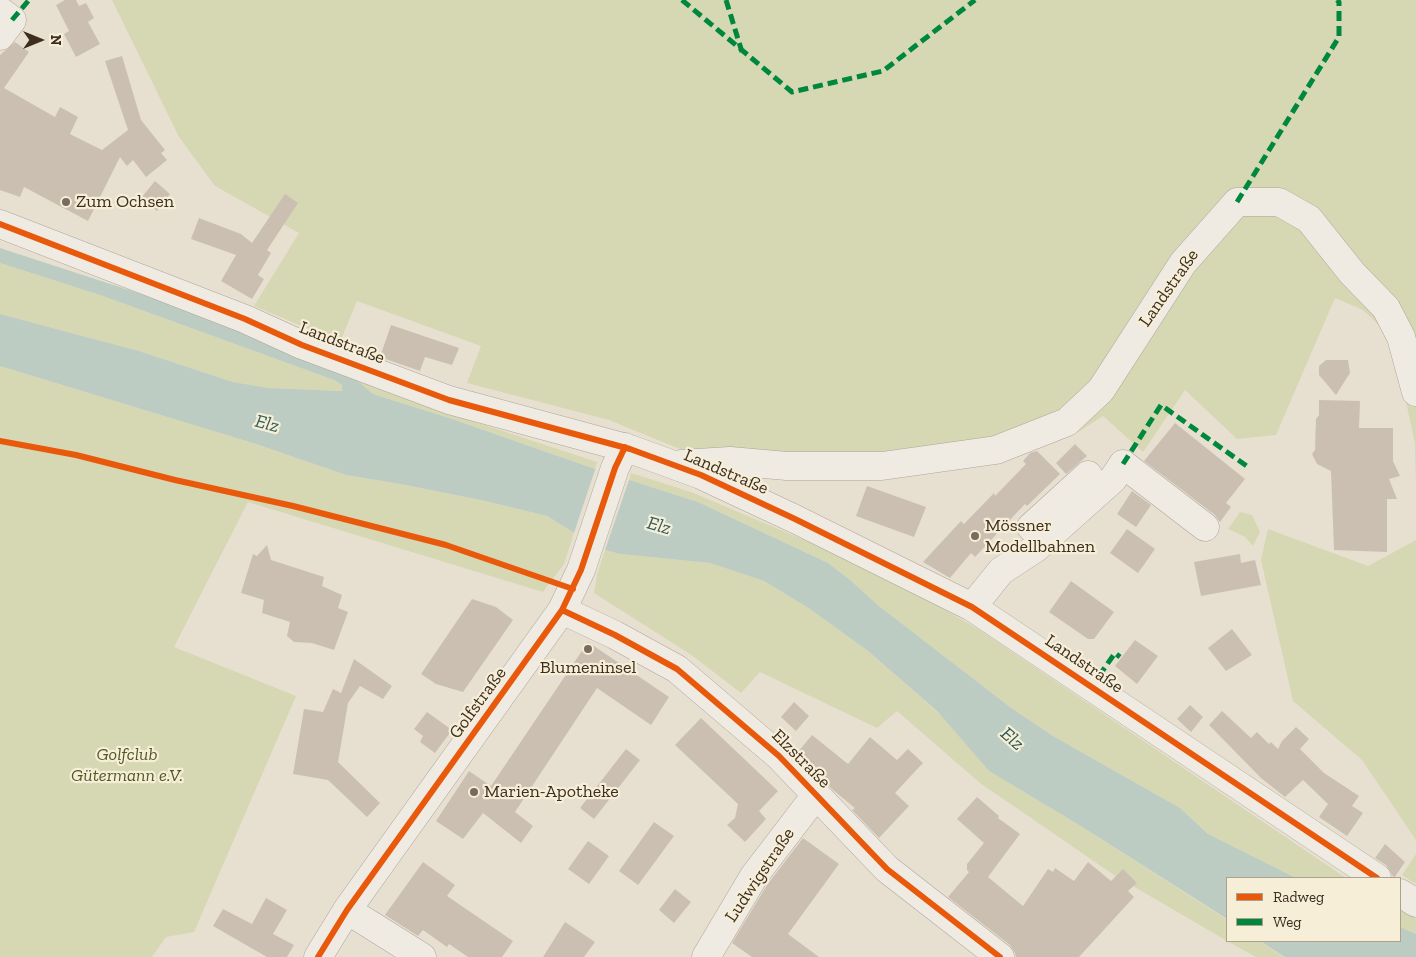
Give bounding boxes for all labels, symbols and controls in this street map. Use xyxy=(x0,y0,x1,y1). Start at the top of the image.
north arrow xyxy=(15,15,65,65)
text: N xyxy=(47,35,64,45)
place label: Zum Ochsen xyxy=(76,191,174,213)
marker: Zum Ochsen xyxy=(60,196,72,208)
street label: Landstraße xyxy=(1134,245,1204,331)
street label: Landstraße xyxy=(296,317,388,369)
water label: Elz xyxy=(252,410,282,438)
street label: Landstraße xyxy=(680,445,772,499)
water label: Elz xyxy=(644,512,674,540)
place label: Mössner Modellbahnen xyxy=(985,515,1095,558)
marker: Mössner Modellbahnen xyxy=(969,530,981,542)
street label: Landstraße xyxy=(1041,630,1127,698)
marker: Blumeninsel xyxy=(582,643,594,655)
place label: Blumeninsel xyxy=(540,657,636,679)
street label: Golfstraße xyxy=(445,663,511,743)
water label: Elz xyxy=(995,723,1029,755)
street label: Elzstraße xyxy=(767,725,835,793)
park label: Golfclub Gütermann e.V. xyxy=(71,744,183,786)
place label: Marien-Apotheke xyxy=(484,781,619,803)
marker: Marien-Apotheke xyxy=(468,786,480,798)
street label: Ludwigstraße xyxy=(721,824,799,926)
legend xyxy=(1226,877,1401,942)
text: Radweg xyxy=(1273,888,1324,906)
text: Weg xyxy=(1273,913,1302,931)

